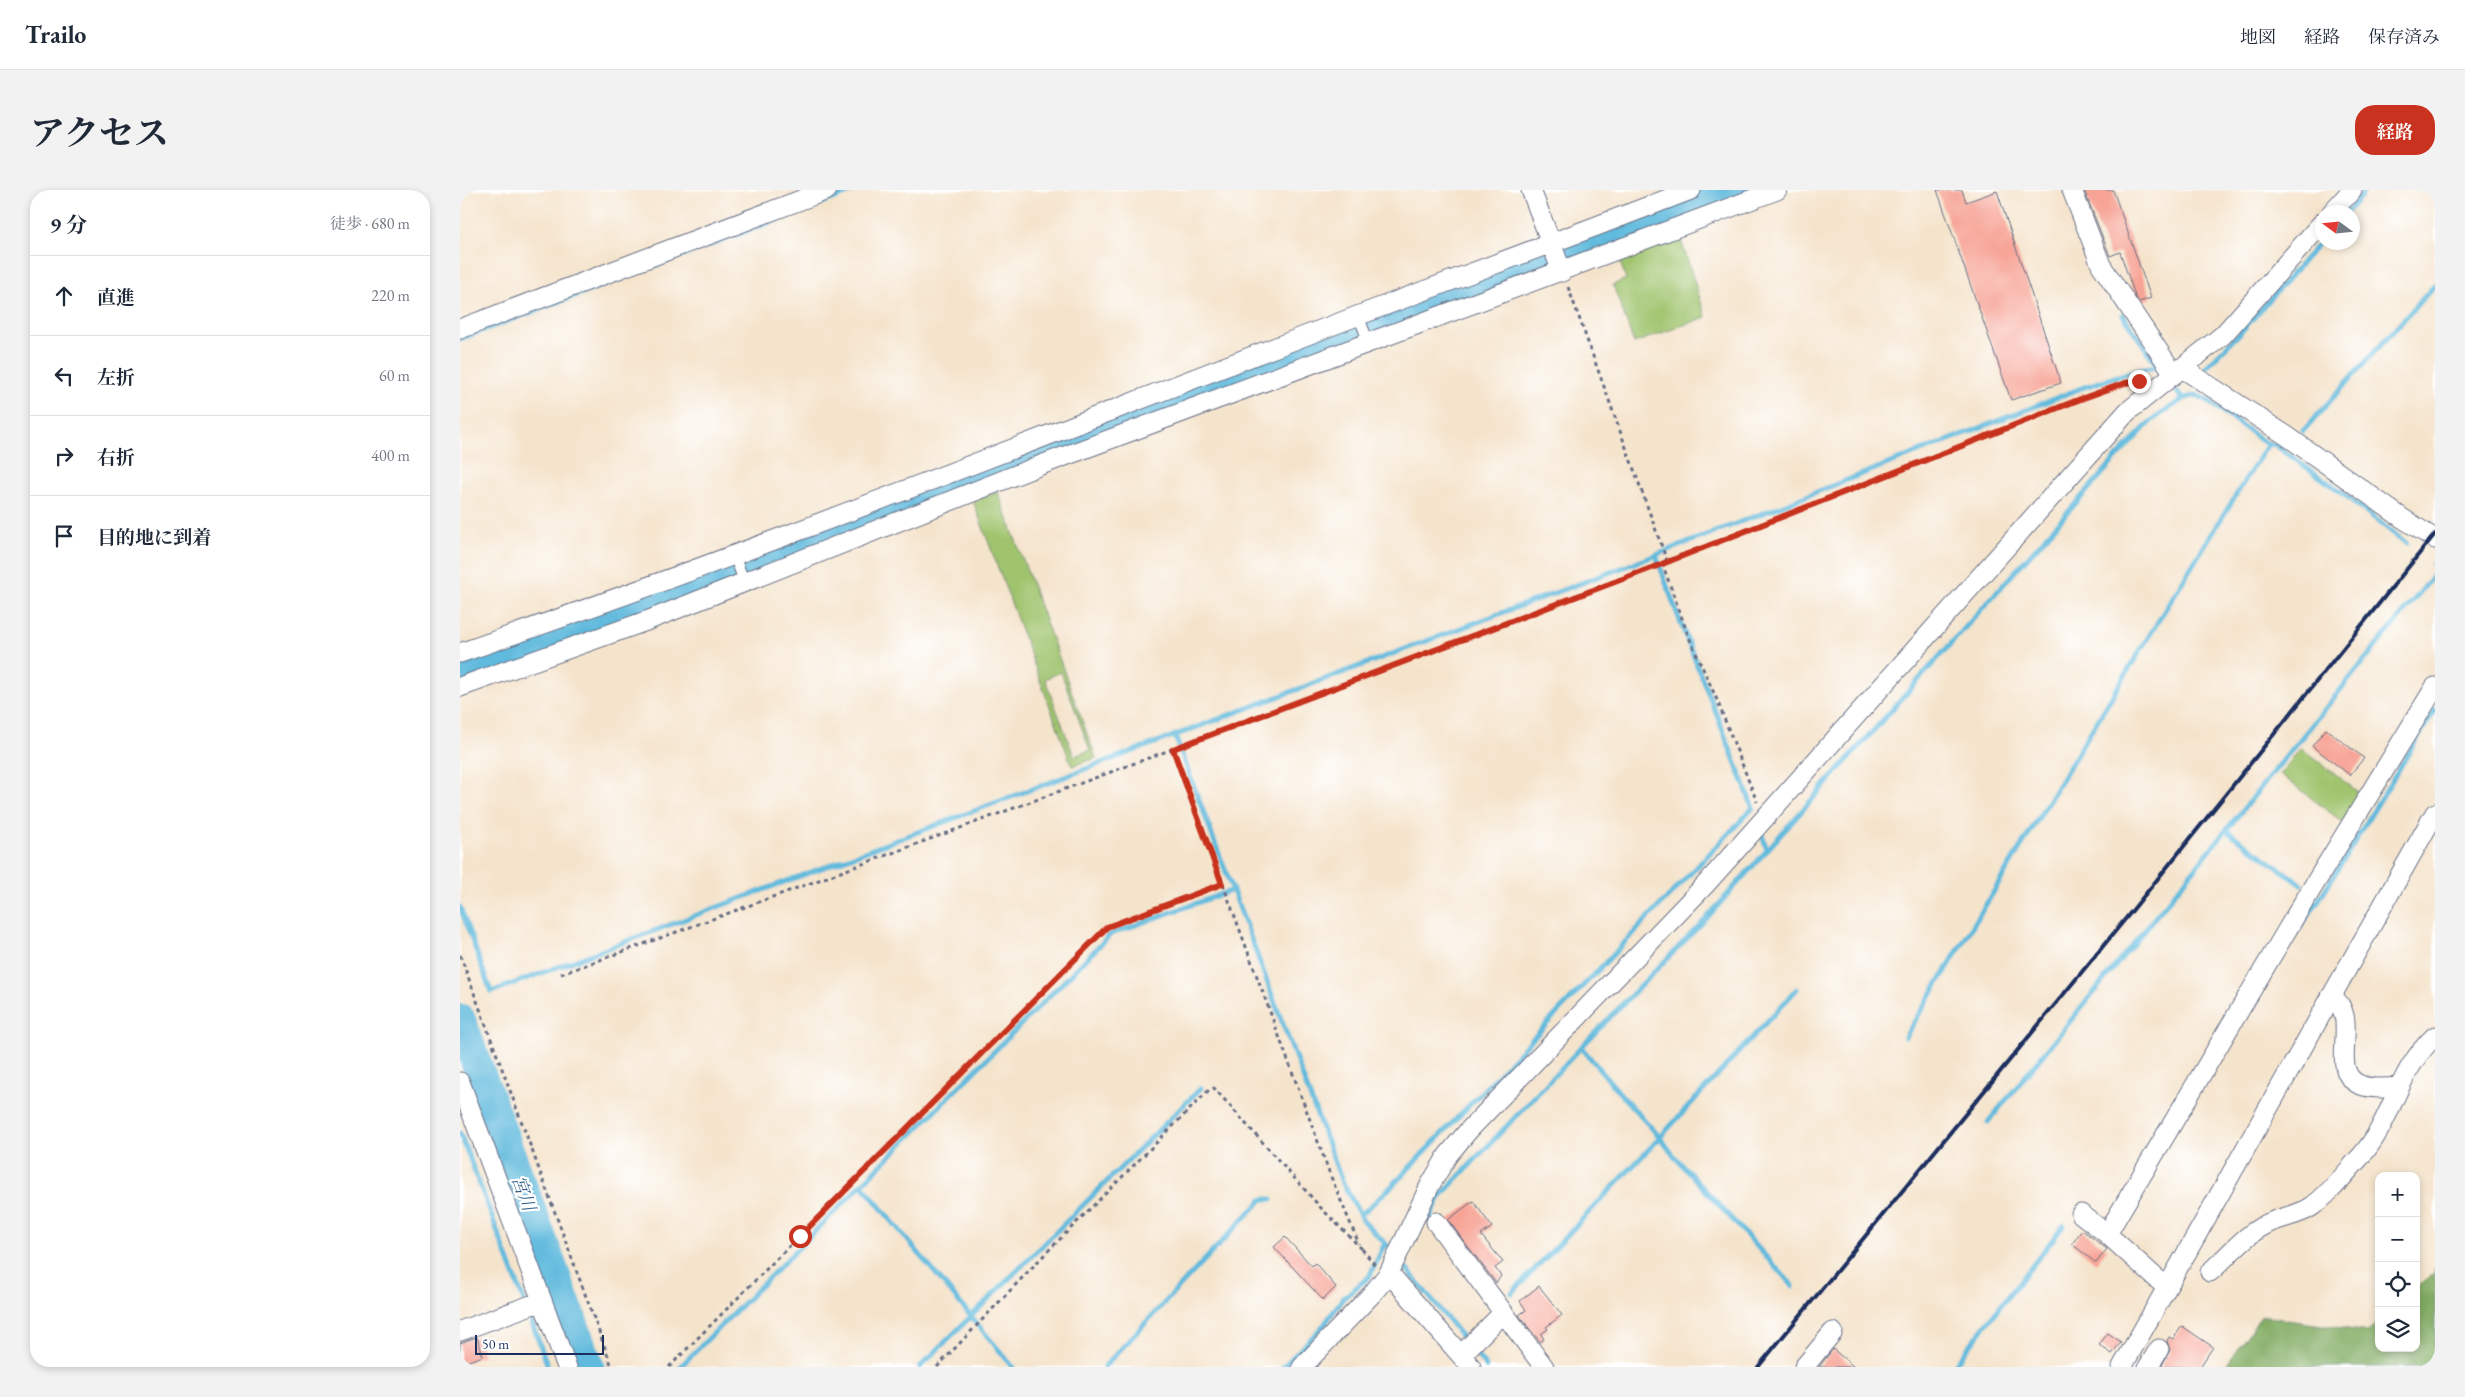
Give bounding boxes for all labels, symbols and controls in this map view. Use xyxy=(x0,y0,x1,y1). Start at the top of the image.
text: Trailo xyxy=(25,19,86,50)
text: 地図 xyxy=(2240,25,2276,48)
text: 経路 xyxy=(2304,25,2340,48)
text: 保存済み xyxy=(2368,25,2440,48)
button: 経路 xyxy=(2355,105,2435,155)
text: アクセス xyxy=(30,110,169,155)
north arrow xyxy=(2315,205,2360,250)
text: 9 分 xyxy=(50,211,87,238)
text: 徒歩 · 680 m xyxy=(330,213,410,234)
icon: ahead xyxy=(50,282,78,310)
text: 直進 xyxy=(97,285,135,310)
text: 220 m xyxy=(371,285,410,306)
icon: left xyxy=(50,362,78,390)
text: 左折 xyxy=(97,365,135,390)
text: 60 m xyxy=(379,365,410,386)
route end xyxy=(2128,370,2151,393)
icon: right xyxy=(50,442,78,470)
text: 右折 xyxy=(97,445,135,470)
text: 400 m xyxy=(371,445,410,466)
icon: arrive xyxy=(50,522,78,550)
text: 目的地に到着 xyxy=(97,525,211,550)
water label: 宮川 xyxy=(507,1172,542,1216)
map controls xyxy=(2375,1172,2420,1352)
button: + xyxy=(2375,1172,2420,1217)
button: − xyxy=(2375,1217,2420,1262)
route start xyxy=(789,1225,812,1248)
button: locate xyxy=(2375,1262,2420,1307)
button: layers xyxy=(2375,1307,2420,1352)
scale bar xyxy=(475,1332,604,1355)
text: 50 m xyxy=(482,1335,509,1353)

